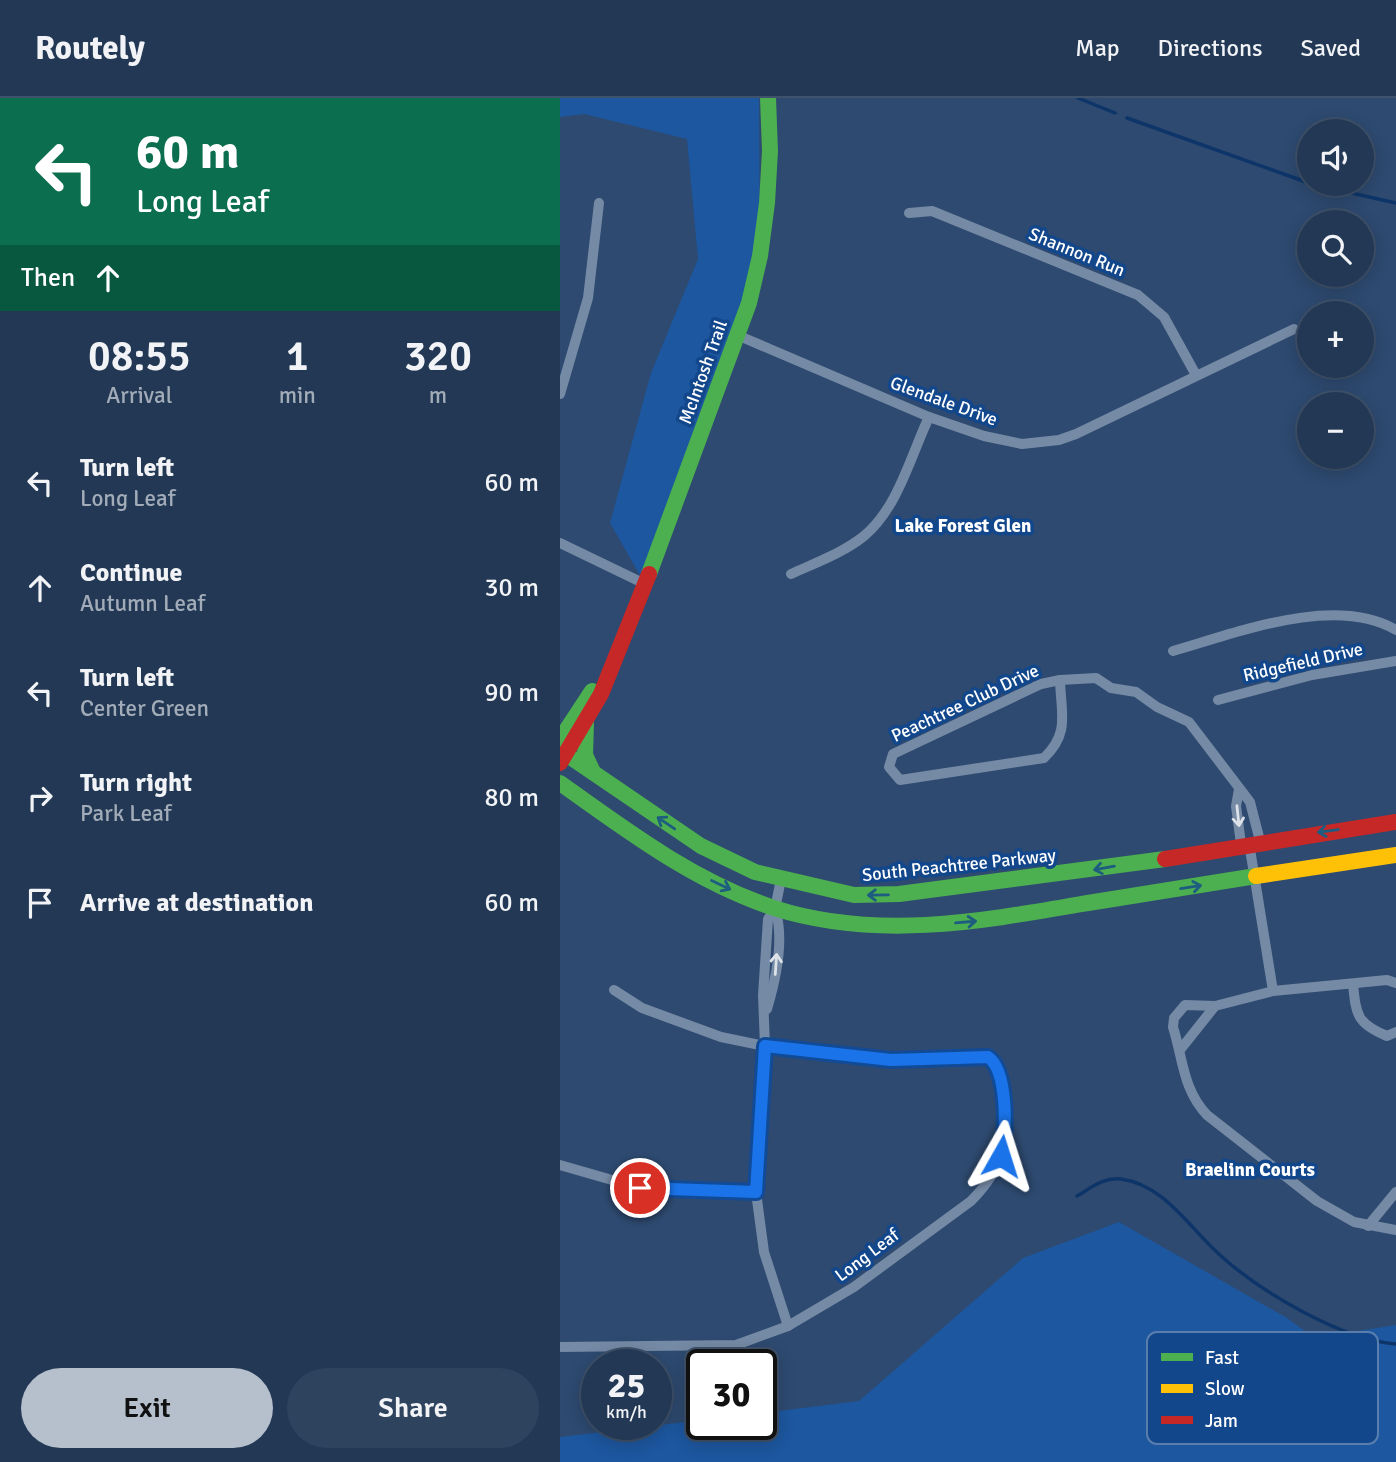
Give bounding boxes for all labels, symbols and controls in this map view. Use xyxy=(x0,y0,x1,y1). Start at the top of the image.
text: Routely xyxy=(35,28,145,69)
text: Map xyxy=(1075,33,1120,63)
text: Directions xyxy=(1158,33,1263,63)
text: Saved xyxy=(1301,33,1361,63)
map controls xyxy=(1297,119,1374,469)
button: sound xyxy=(1297,119,1374,196)
text: 60 m xyxy=(136,122,239,182)
icon: left xyxy=(21,126,112,217)
text: Long Leaf xyxy=(136,182,269,221)
button: search xyxy=(1297,210,1374,287)
street label: Shannon Run xyxy=(1026,223,1128,281)
icon: ahead xyxy=(89,259,127,297)
text: Then xyxy=(21,262,75,294)
button: + xyxy=(1297,301,1374,378)
street label: McIntosh Trail xyxy=(674,317,732,427)
text: 08:55 xyxy=(88,331,191,382)
text: 1 xyxy=(286,331,309,382)
text: 320 xyxy=(404,331,472,382)
street label: Glendale Drive xyxy=(887,371,1001,431)
text: Arrival xyxy=(106,381,172,410)
text: min xyxy=(279,381,316,410)
text: m xyxy=(429,381,447,410)
button: − xyxy=(1297,392,1374,469)
text: Turn left xyxy=(80,452,174,484)
icon: left xyxy=(21,464,59,502)
text: 60 m xyxy=(484,467,539,499)
text: Long Leaf xyxy=(80,484,175,513)
district label: Lake Forest Glen xyxy=(895,514,1031,538)
text: Continue xyxy=(80,557,182,589)
icon: ahead xyxy=(21,569,59,607)
text: 30 m xyxy=(484,572,539,604)
text: Autumn Leaf xyxy=(80,589,205,618)
street label: Ridgefield Drive xyxy=(1241,638,1365,686)
street label: Peachtree Club Drive xyxy=(888,659,1042,747)
text: Turn left xyxy=(80,662,174,694)
icon: left xyxy=(21,674,59,712)
text: 90 m xyxy=(484,677,539,709)
text: Center Green xyxy=(80,694,209,723)
text: Turn right xyxy=(80,767,192,799)
icon: right xyxy=(21,779,59,817)
text: 80 m xyxy=(484,782,539,814)
text: Park Leaf xyxy=(80,799,172,828)
one-way arrow xyxy=(1231,805,1244,827)
one-way arrow xyxy=(657,816,677,830)
one-way arrow xyxy=(1318,825,1340,838)
street label: South Peachtree Parkway xyxy=(861,844,1058,886)
one-way arrow xyxy=(1093,862,1116,875)
one-way arrow xyxy=(710,879,731,892)
one-way arrow xyxy=(1179,880,1202,893)
icon: arrive xyxy=(21,884,59,922)
text: Arrive at destination xyxy=(80,887,313,919)
text: 60 m xyxy=(484,887,539,919)
one-way arrow xyxy=(867,888,890,901)
one-way arrow xyxy=(954,915,977,928)
one-way arrow xyxy=(770,953,783,976)
position arrow xyxy=(964,1119,1038,1193)
pin xyxy=(610,1158,670,1218)
district label: Braelinn Courts xyxy=(1185,1158,1315,1182)
icon: arrive xyxy=(621,1169,659,1207)
street label: Long Leaf xyxy=(831,1223,904,1286)
legend xyxy=(1147,1332,1378,1444)
text: Fast xyxy=(1205,1346,1239,1370)
speed limit sign: 30 xyxy=(686,1349,777,1440)
text: 25 xyxy=(608,1364,645,1407)
button: Exit xyxy=(21,1368,273,1448)
button: Share xyxy=(287,1368,539,1448)
text: Slow xyxy=(1205,1377,1245,1401)
text: km/h xyxy=(606,1401,647,1423)
text: Jam xyxy=(1205,1409,1238,1433)

